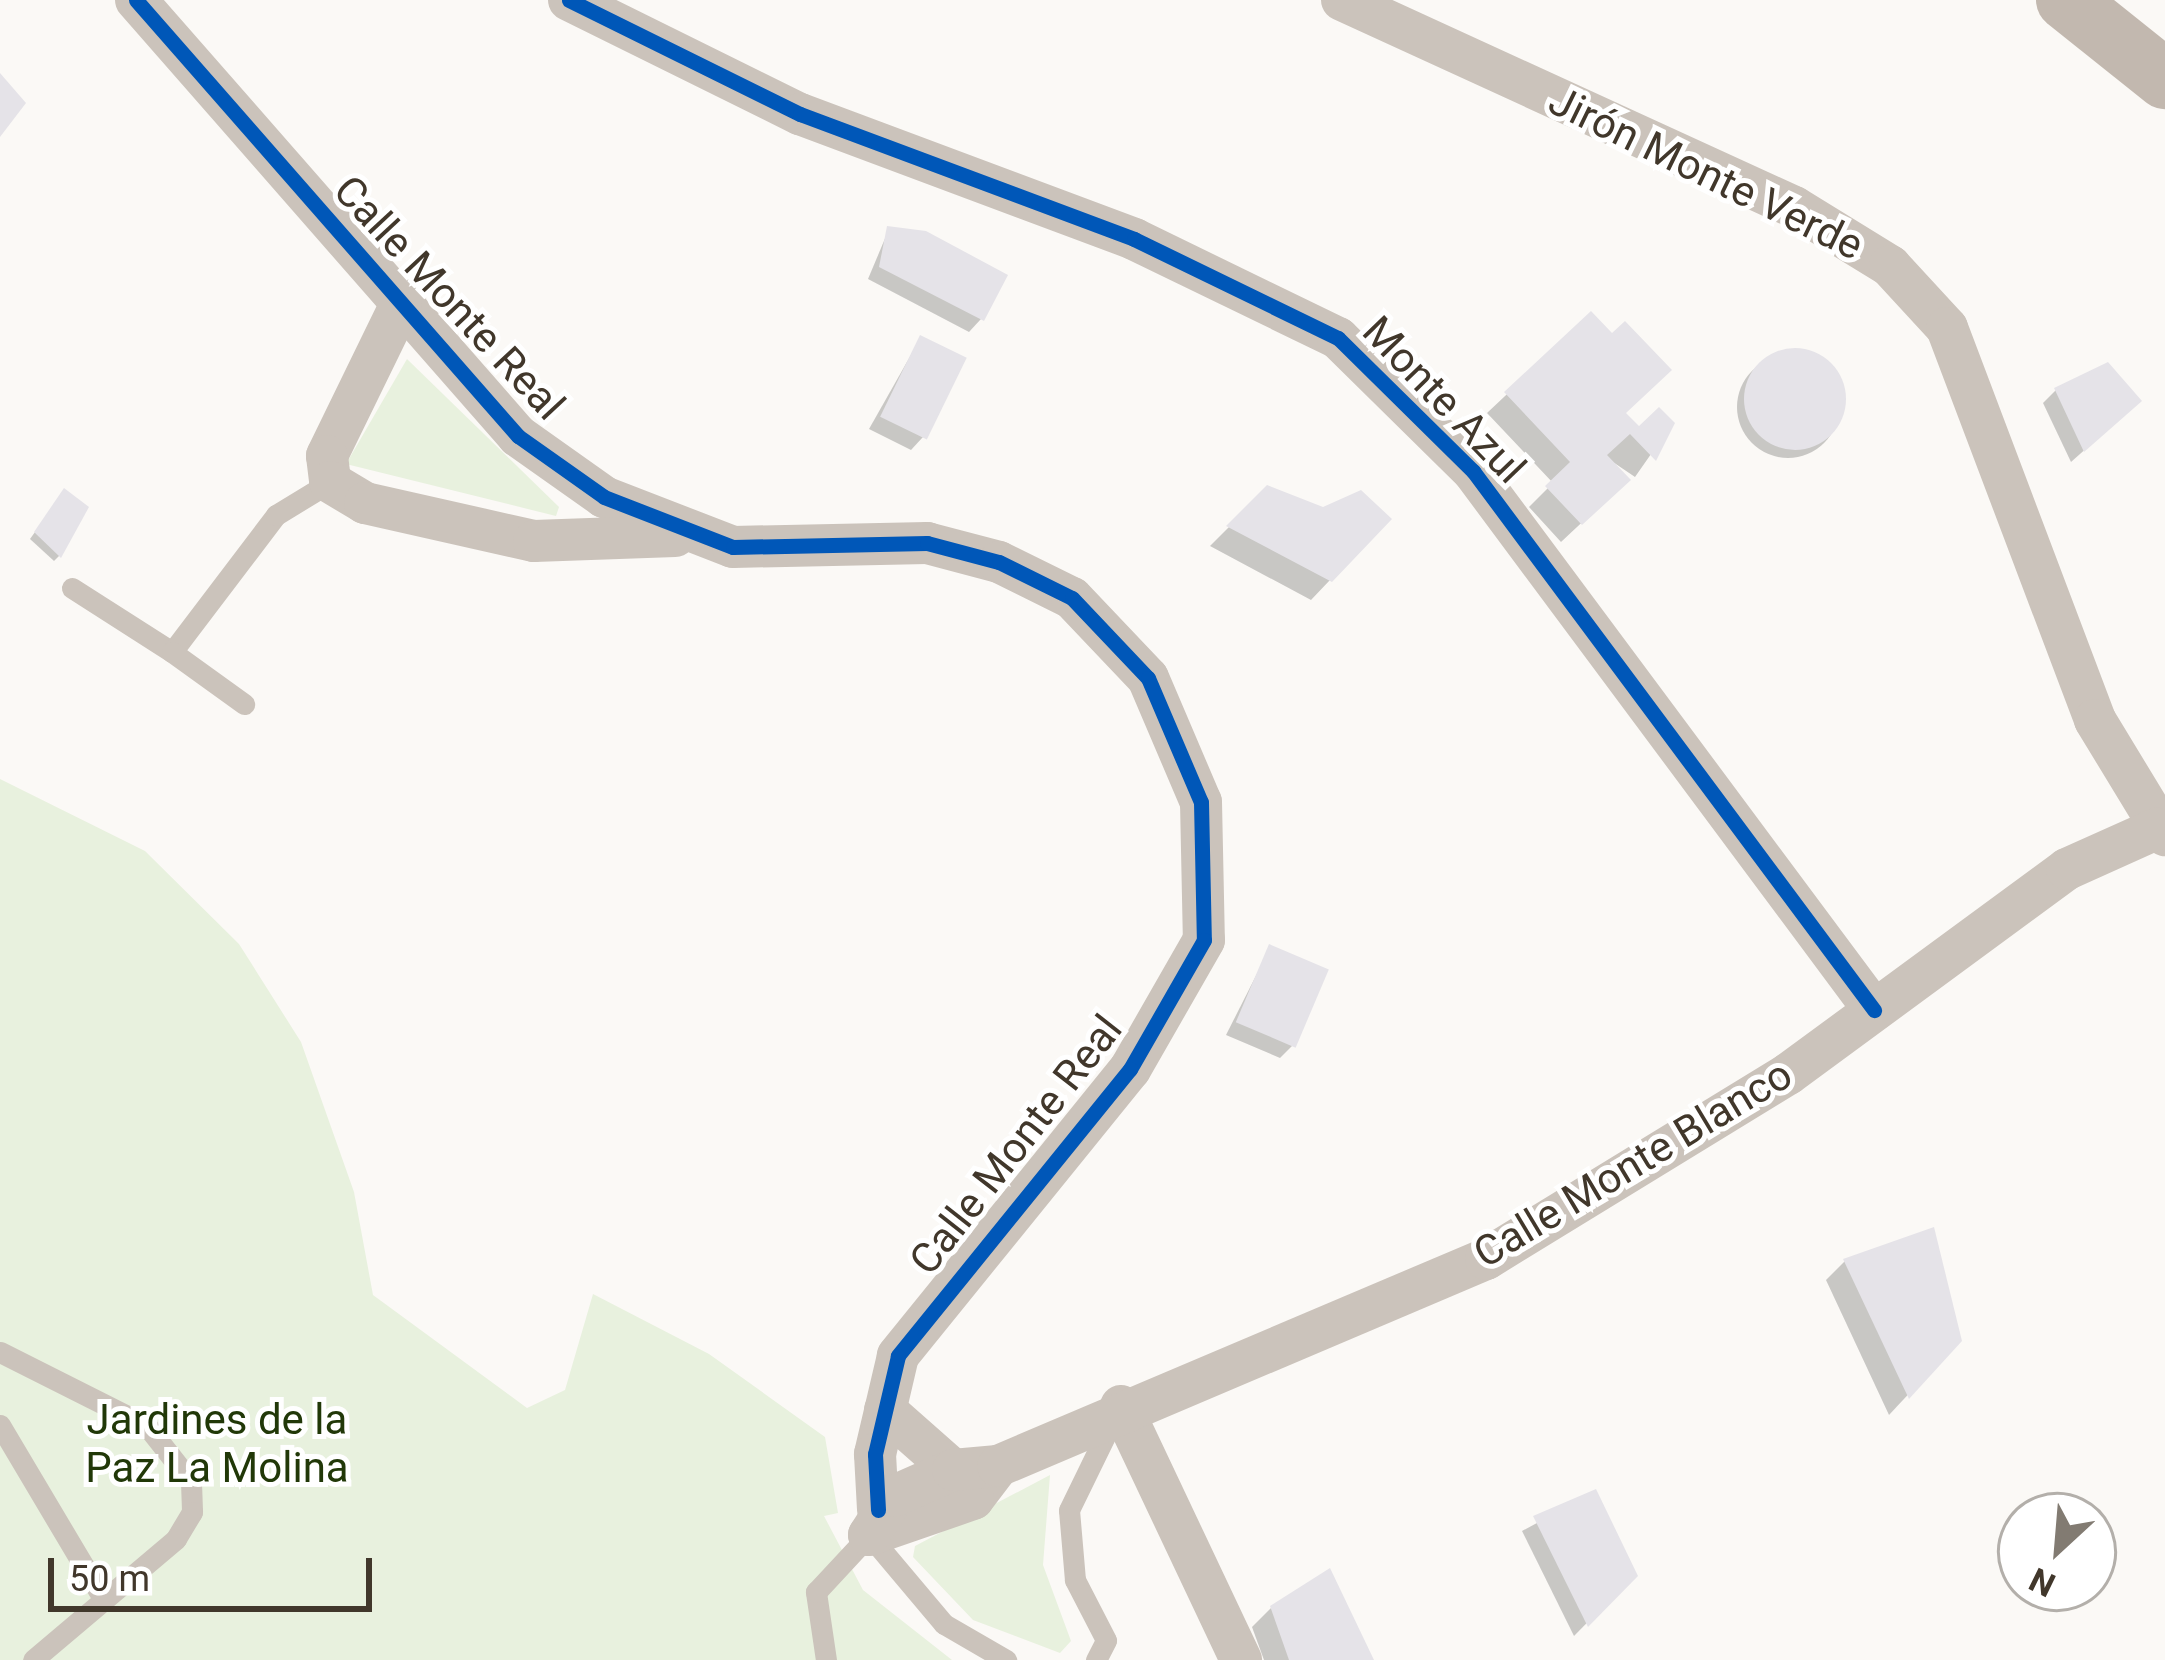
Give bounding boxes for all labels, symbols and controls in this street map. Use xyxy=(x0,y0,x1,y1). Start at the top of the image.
street label: Jirón Monte Verde xyxy=(1541,75,1871,271)
street label: Calle Monte Real xyxy=(323,166,575,430)
street label: Monte Azul xyxy=(1352,306,1536,494)
street label: Calle Monte Real xyxy=(899,1005,1133,1285)
street label: Calle Monte Blanco xyxy=(1465,1049,1801,1279)
park label: Jardines de la Paz La Molina xyxy=(85,1395,349,1494)
north arrow xyxy=(1997,1492,2117,1612)
scale bar xyxy=(54,1534,378,1608)
text: 50 m xyxy=(69,1558,150,1600)
text: N xyxy=(2023,1559,2061,1605)

